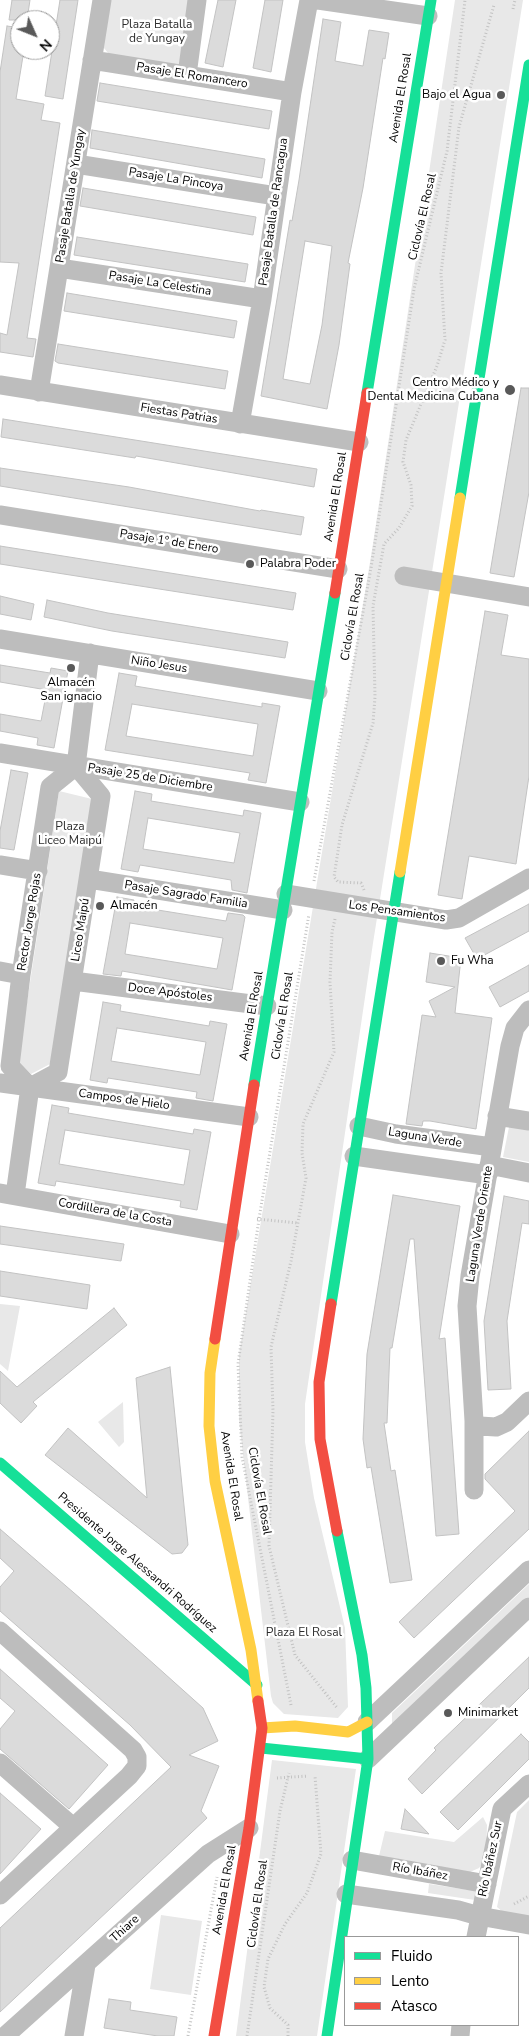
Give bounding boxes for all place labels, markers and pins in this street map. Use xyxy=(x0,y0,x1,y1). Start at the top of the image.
place label: Bajo el Agua xyxy=(422,88,491,102)
marker: Bajo el Agua xyxy=(495,89,507,101)
place label: Centro Médico y Dental Medicina Cubana xyxy=(367,376,499,404)
marker: Centro Médico y Dental Medicina Cubana xyxy=(503,383,517,397)
place label: Palabra Poder xyxy=(260,557,336,571)
marker: Palabra Poder xyxy=(244,558,256,570)
marker: Almacén San ignacio xyxy=(65,662,77,674)
place label: Almacén San ignacio xyxy=(40,676,102,704)
place label: Almacén xyxy=(110,899,158,913)
marker: Almacén xyxy=(94,900,106,912)
place label: Fu Wha xyxy=(451,954,494,968)
marker: Fu Wha xyxy=(435,955,447,967)
place label: Minimarket xyxy=(458,1706,518,1720)
marker: Minimarket xyxy=(442,1707,454,1719)

